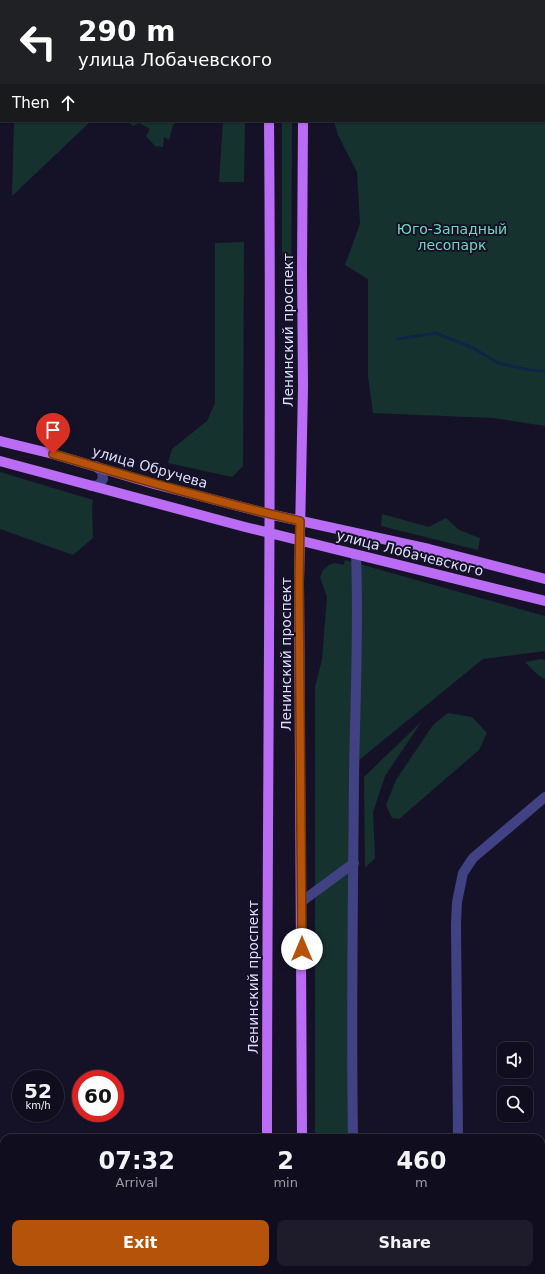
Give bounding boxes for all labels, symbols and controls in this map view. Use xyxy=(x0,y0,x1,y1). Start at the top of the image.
text: 290 m xyxy=(78,15,175,48)
icon: left xyxy=(12,16,64,68)
text: улица Лобачевского xyxy=(78,49,272,70)
icon: ahead xyxy=(57,92,79,114)
text: Then xyxy=(12,94,49,112)
park label: Юго-Западный лесопарк xyxy=(397,221,507,253)
street label: Ленинский проспект xyxy=(280,253,296,407)
pin xyxy=(36,413,70,454)
icon: arrive xyxy=(42,419,64,441)
street label: улица Обручева xyxy=(90,443,210,491)
street label: улица Лобачевского xyxy=(335,527,485,579)
street label: Ленинский проспект xyxy=(278,577,294,731)
street label: Ленинский проспект xyxy=(245,900,261,1054)
position arrow xyxy=(281,928,323,970)
map controls xyxy=(497,1042,533,1122)
button: sound xyxy=(497,1042,533,1078)
speed limit sign: 60 xyxy=(72,1070,124,1122)
text: 52 xyxy=(24,1079,52,1103)
button: search xyxy=(497,1086,533,1122)
text: km/h xyxy=(25,1100,51,1111)
text: 07:32 xyxy=(98,1147,175,1175)
text: 2 xyxy=(277,1147,294,1175)
text: 460 xyxy=(396,1147,446,1175)
text: Arrival xyxy=(116,1175,158,1190)
text: min xyxy=(273,1175,298,1190)
text: m xyxy=(415,1175,428,1190)
button: Exit xyxy=(12,1220,269,1266)
button: Share xyxy=(277,1220,533,1266)

